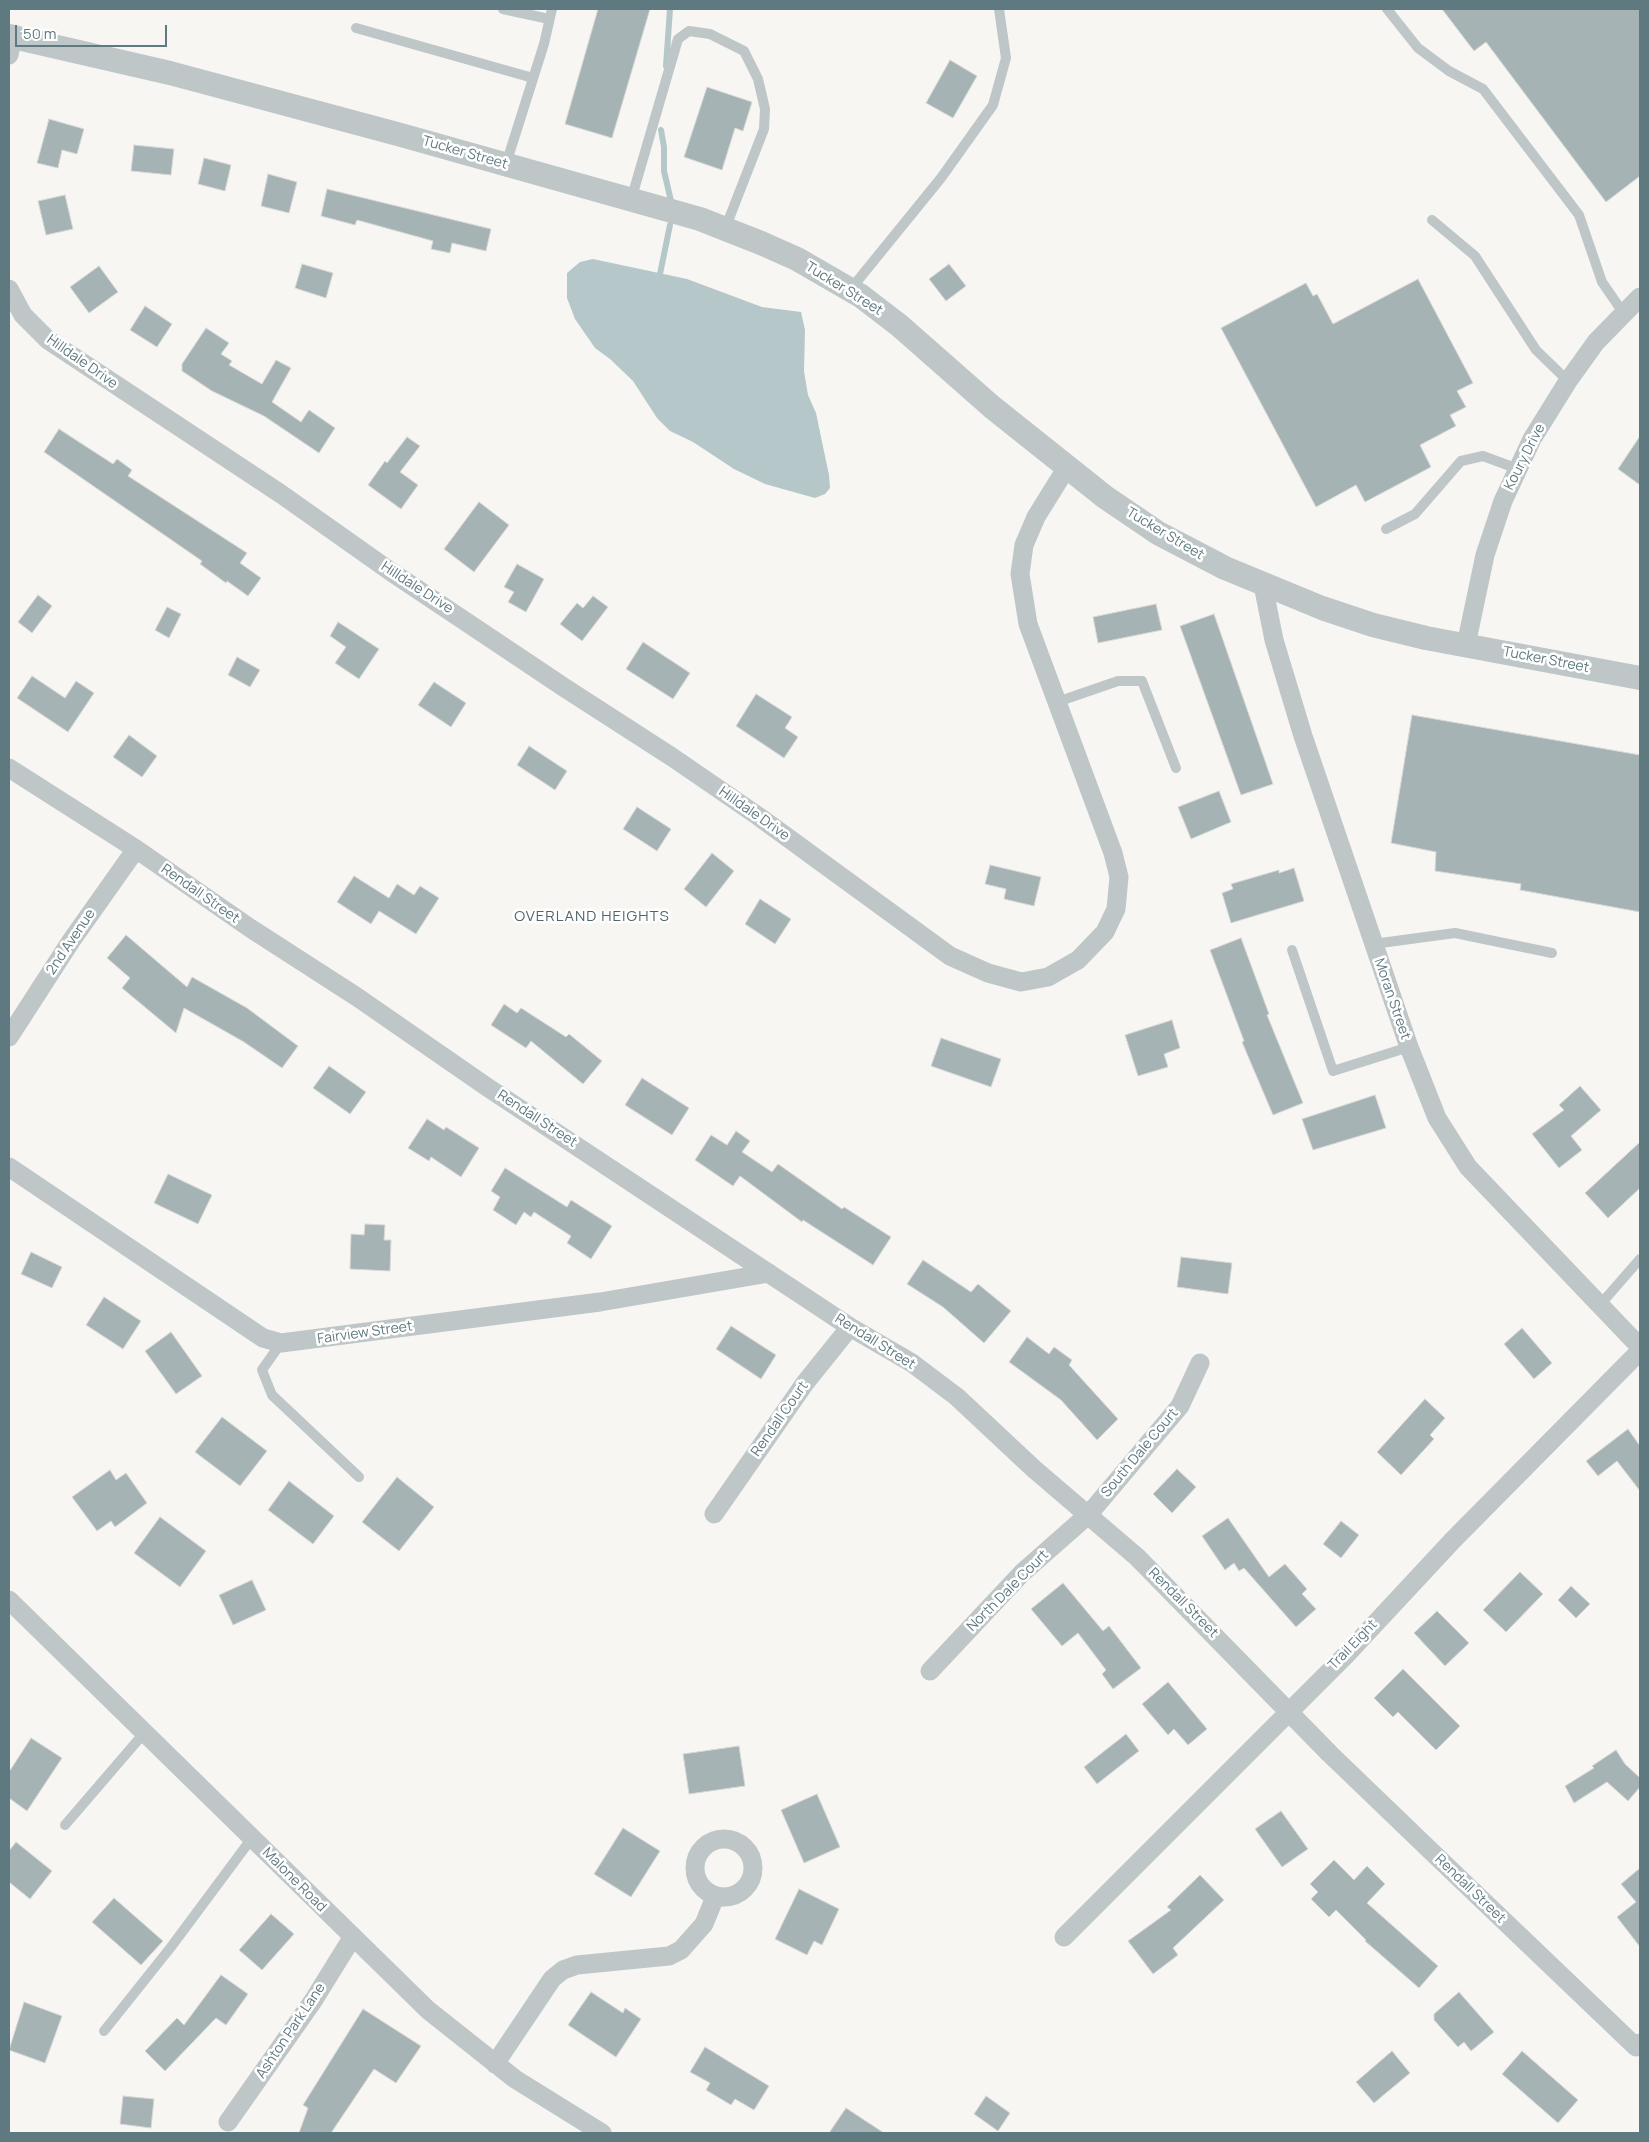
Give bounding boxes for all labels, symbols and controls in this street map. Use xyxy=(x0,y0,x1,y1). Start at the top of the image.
scale bar xyxy=(18,15,170,47)
text: 50 m xyxy=(23,23,57,44)
street label: Tucker Street xyxy=(421,133,509,173)
street label: Tucker Street xyxy=(802,259,886,319)
street label: Hilldale Drive xyxy=(43,331,121,393)
street label: Koury Drive xyxy=(1501,421,1549,493)
street label: Tucker Street xyxy=(1123,504,1207,564)
street label: Hilldale Drive xyxy=(378,559,456,617)
street label: Tucker Street xyxy=(1501,643,1591,677)
street label: Hilldale Drive xyxy=(715,783,793,845)
street label: Rendall Street xyxy=(158,861,242,927)
street label: 2nd Avenue xyxy=(43,906,99,978)
district label: OVERLAND HEIGHTS xyxy=(512,908,672,926)
street label: Moran Street xyxy=(1370,956,1414,1042)
street label: Rendall Street xyxy=(494,1087,580,1151)
street label: Rendall Street xyxy=(832,1311,918,1373)
street label: Fairview Street xyxy=(316,1318,414,1348)
street label: Rendall Court xyxy=(748,1378,812,1460)
street label: South Dale Court xyxy=(1098,1405,1182,1501)
street label: North Dale Court xyxy=(964,1547,1052,1635)
street label: Rendall Street xyxy=(1145,1565,1221,1641)
street label: Trail Eight xyxy=(1325,1617,1381,1673)
street label: Malone Road xyxy=(259,1845,329,1915)
street label: Rendall Street xyxy=(1431,1851,1509,1927)
street label: Ashton Park Lane xyxy=(253,1980,329,2082)

